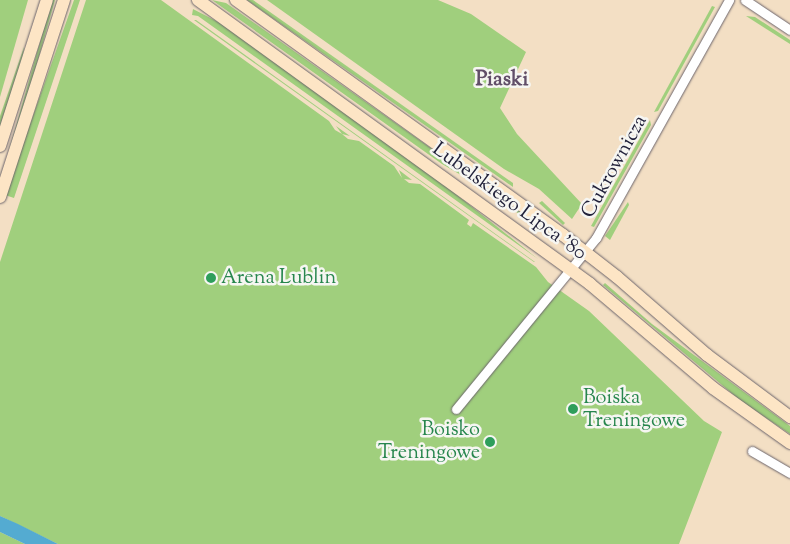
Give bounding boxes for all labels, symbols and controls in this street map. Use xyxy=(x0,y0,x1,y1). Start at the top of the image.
district label: Piaski xyxy=(476,67,528,93)
street label: Cukrownicza xyxy=(577,111,653,223)
street label: Lubelskiego Lipca '80 xyxy=(427,138,591,266)
place label: Arena Lublin xyxy=(221,266,336,290)
marker: Arena Lublin xyxy=(205,272,217,284)
place label: Boiska Treningowe xyxy=(583,386,685,433)
marker: Boiska Treningowe xyxy=(567,403,579,415)
place label: Boisko Treningowe xyxy=(378,419,480,466)
marker: Boisko Treningowe xyxy=(484,436,496,448)

